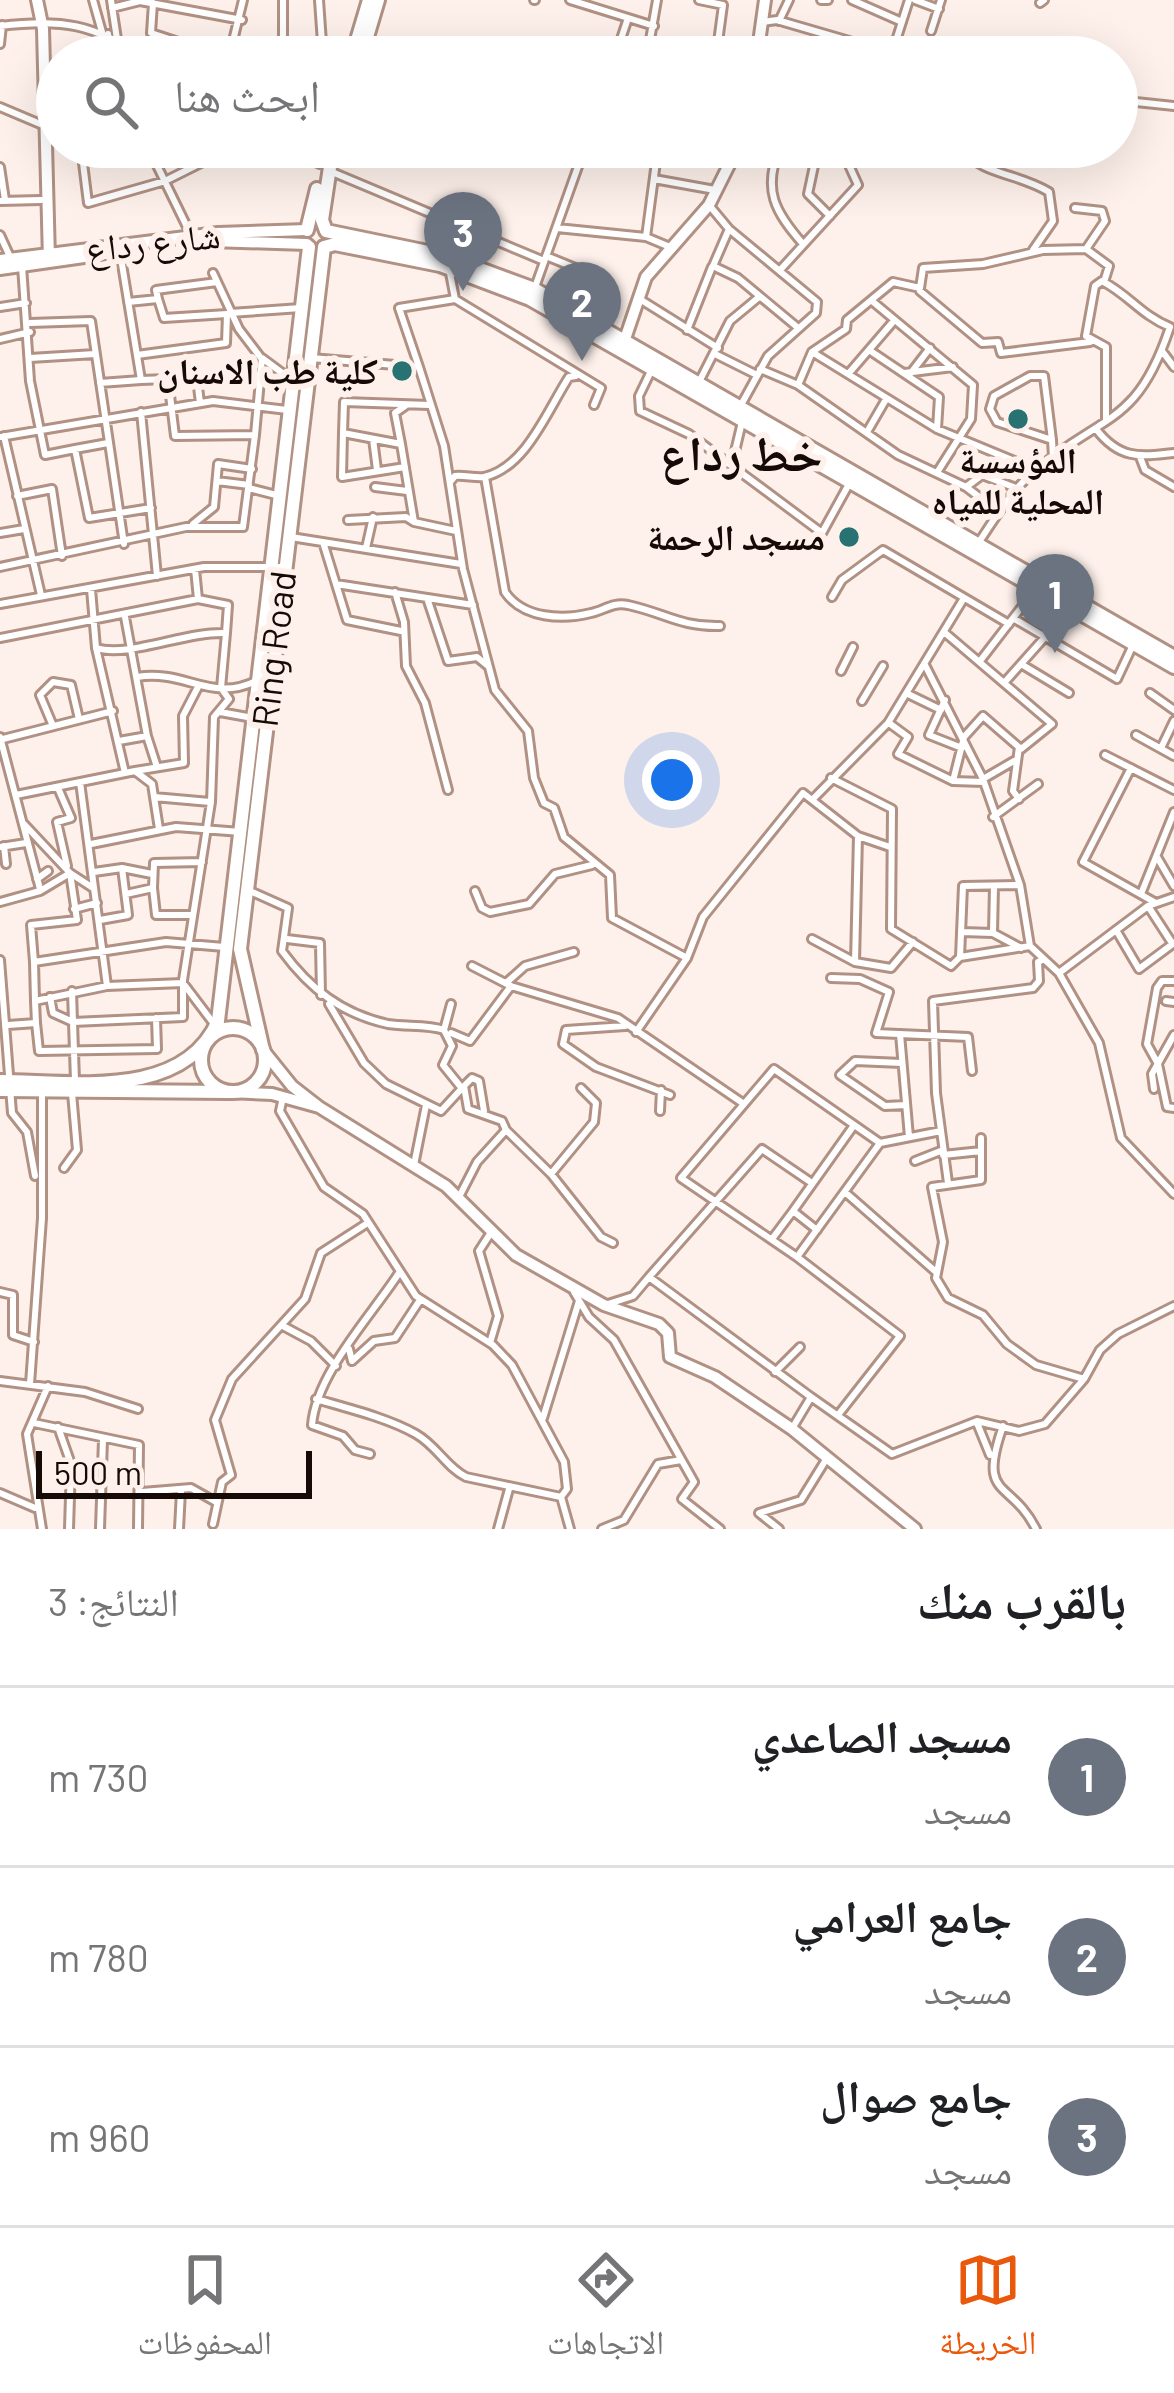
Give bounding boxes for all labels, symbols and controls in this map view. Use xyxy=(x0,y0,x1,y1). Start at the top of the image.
search box xyxy=(36,36,1138,168)
text: ابحث هنا xyxy=(174,67,320,121)
icon: search xyxy=(78,69,144,135)
pin: 3 xyxy=(424,192,502,291)
street label: شارع رداع xyxy=(84,212,222,272)
pin: 2 xyxy=(543,262,621,361)
place label: كلية طب الاسنان xyxy=(157,348,378,393)
marker: كلية طب الاسنان xyxy=(389,358,415,384)
marker: المؤسسة المحلية للمياه xyxy=(1005,406,1031,432)
district label: خط رداع xyxy=(660,423,822,485)
place label: المؤسسة المحلية للمياه xyxy=(932,437,1104,522)
place label: مسجد الرحمة xyxy=(647,514,825,557)
marker: مسجد الرحمة xyxy=(836,524,862,550)
pin: 1 xyxy=(1016,554,1094,653)
street label: Ring Road xyxy=(242,568,303,729)
your location xyxy=(642,750,702,810)
scale bar xyxy=(36,1445,312,1498)
text: 500 m xyxy=(54,1452,142,1492)
text: بالقرب منك xyxy=(917,1568,1126,1629)
text: النتائج: 3 xyxy=(48,1577,179,1624)
text: مسجد الصاعدي xyxy=(752,1708,1012,1762)
text: 730 m xyxy=(48,1753,149,1800)
text: 1 xyxy=(1080,1753,1094,1800)
text: مسجد xyxy=(924,1785,1012,1832)
text: جامع العرامي xyxy=(792,1888,1012,1942)
text: 780 m xyxy=(48,1933,149,1980)
text: 2 xyxy=(1076,1933,1098,1980)
text: مسجد xyxy=(924,1965,1012,2012)
text: جامع صوال xyxy=(820,2068,1012,2122)
text: 960 m xyxy=(48,2113,151,2160)
text: 3 xyxy=(1076,2113,1098,2160)
text: مسجد xyxy=(924,2145,1012,2192)
tab: المحفوظات xyxy=(138,2247,272,2375)
tab: الاتجاهات xyxy=(547,2247,664,2375)
tab: الخريطة xyxy=(939,2247,1036,2375)

